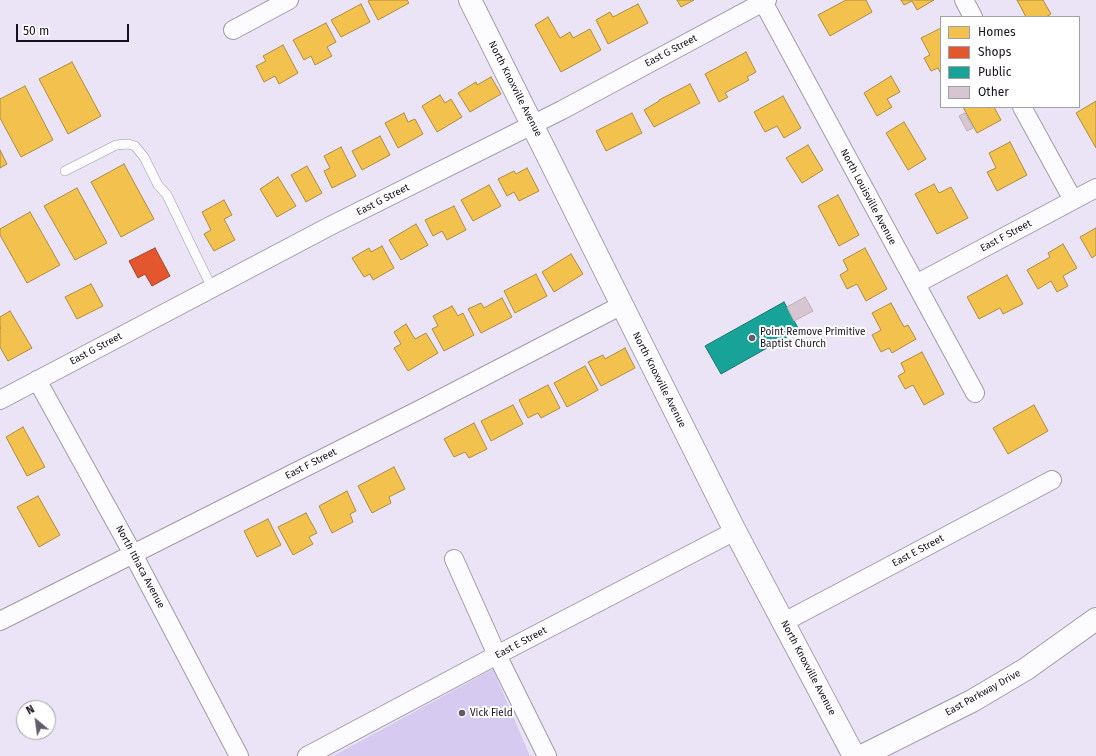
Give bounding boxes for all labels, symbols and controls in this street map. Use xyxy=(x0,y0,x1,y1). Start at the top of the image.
scale bar xyxy=(18,16,131,42)
legend xyxy=(940,16,1080,108)
text: 50 m xyxy=(23,24,49,38)
text: Homes xyxy=(978,25,1016,39)
street label: East G Street xyxy=(643,32,699,70)
street label: North Knoxville Avenue xyxy=(486,39,544,139)
text: Shops xyxy=(978,45,1011,59)
text: Public xyxy=(978,65,1011,79)
text: Other xyxy=(978,85,1009,99)
street label: North Louisville Avenue xyxy=(838,147,898,247)
street label: East G Street xyxy=(355,182,411,218)
street label: East F Street xyxy=(978,218,1034,254)
place label: Point Remove Primitive Baptist Church xyxy=(760,326,865,350)
street label: East G Street xyxy=(68,330,124,368)
street label: North Knoxville Avenue xyxy=(630,330,688,430)
marker: Point Remove Primitive Baptist Church xyxy=(747,333,757,343)
street label: East F Street xyxy=(283,446,339,482)
street label: North Ithaca Avenue xyxy=(113,523,167,611)
street label: East E Street xyxy=(890,532,946,570)
street label: North Knoxville Avenue xyxy=(778,618,838,718)
street label: East E Street xyxy=(493,624,549,662)
street label: East Parkway Drive xyxy=(943,667,1023,719)
north arrow xyxy=(16,700,56,740)
text: N xyxy=(24,702,37,717)
place label: Vick Field xyxy=(470,707,513,719)
marker: Vick Field xyxy=(457,708,467,718)

